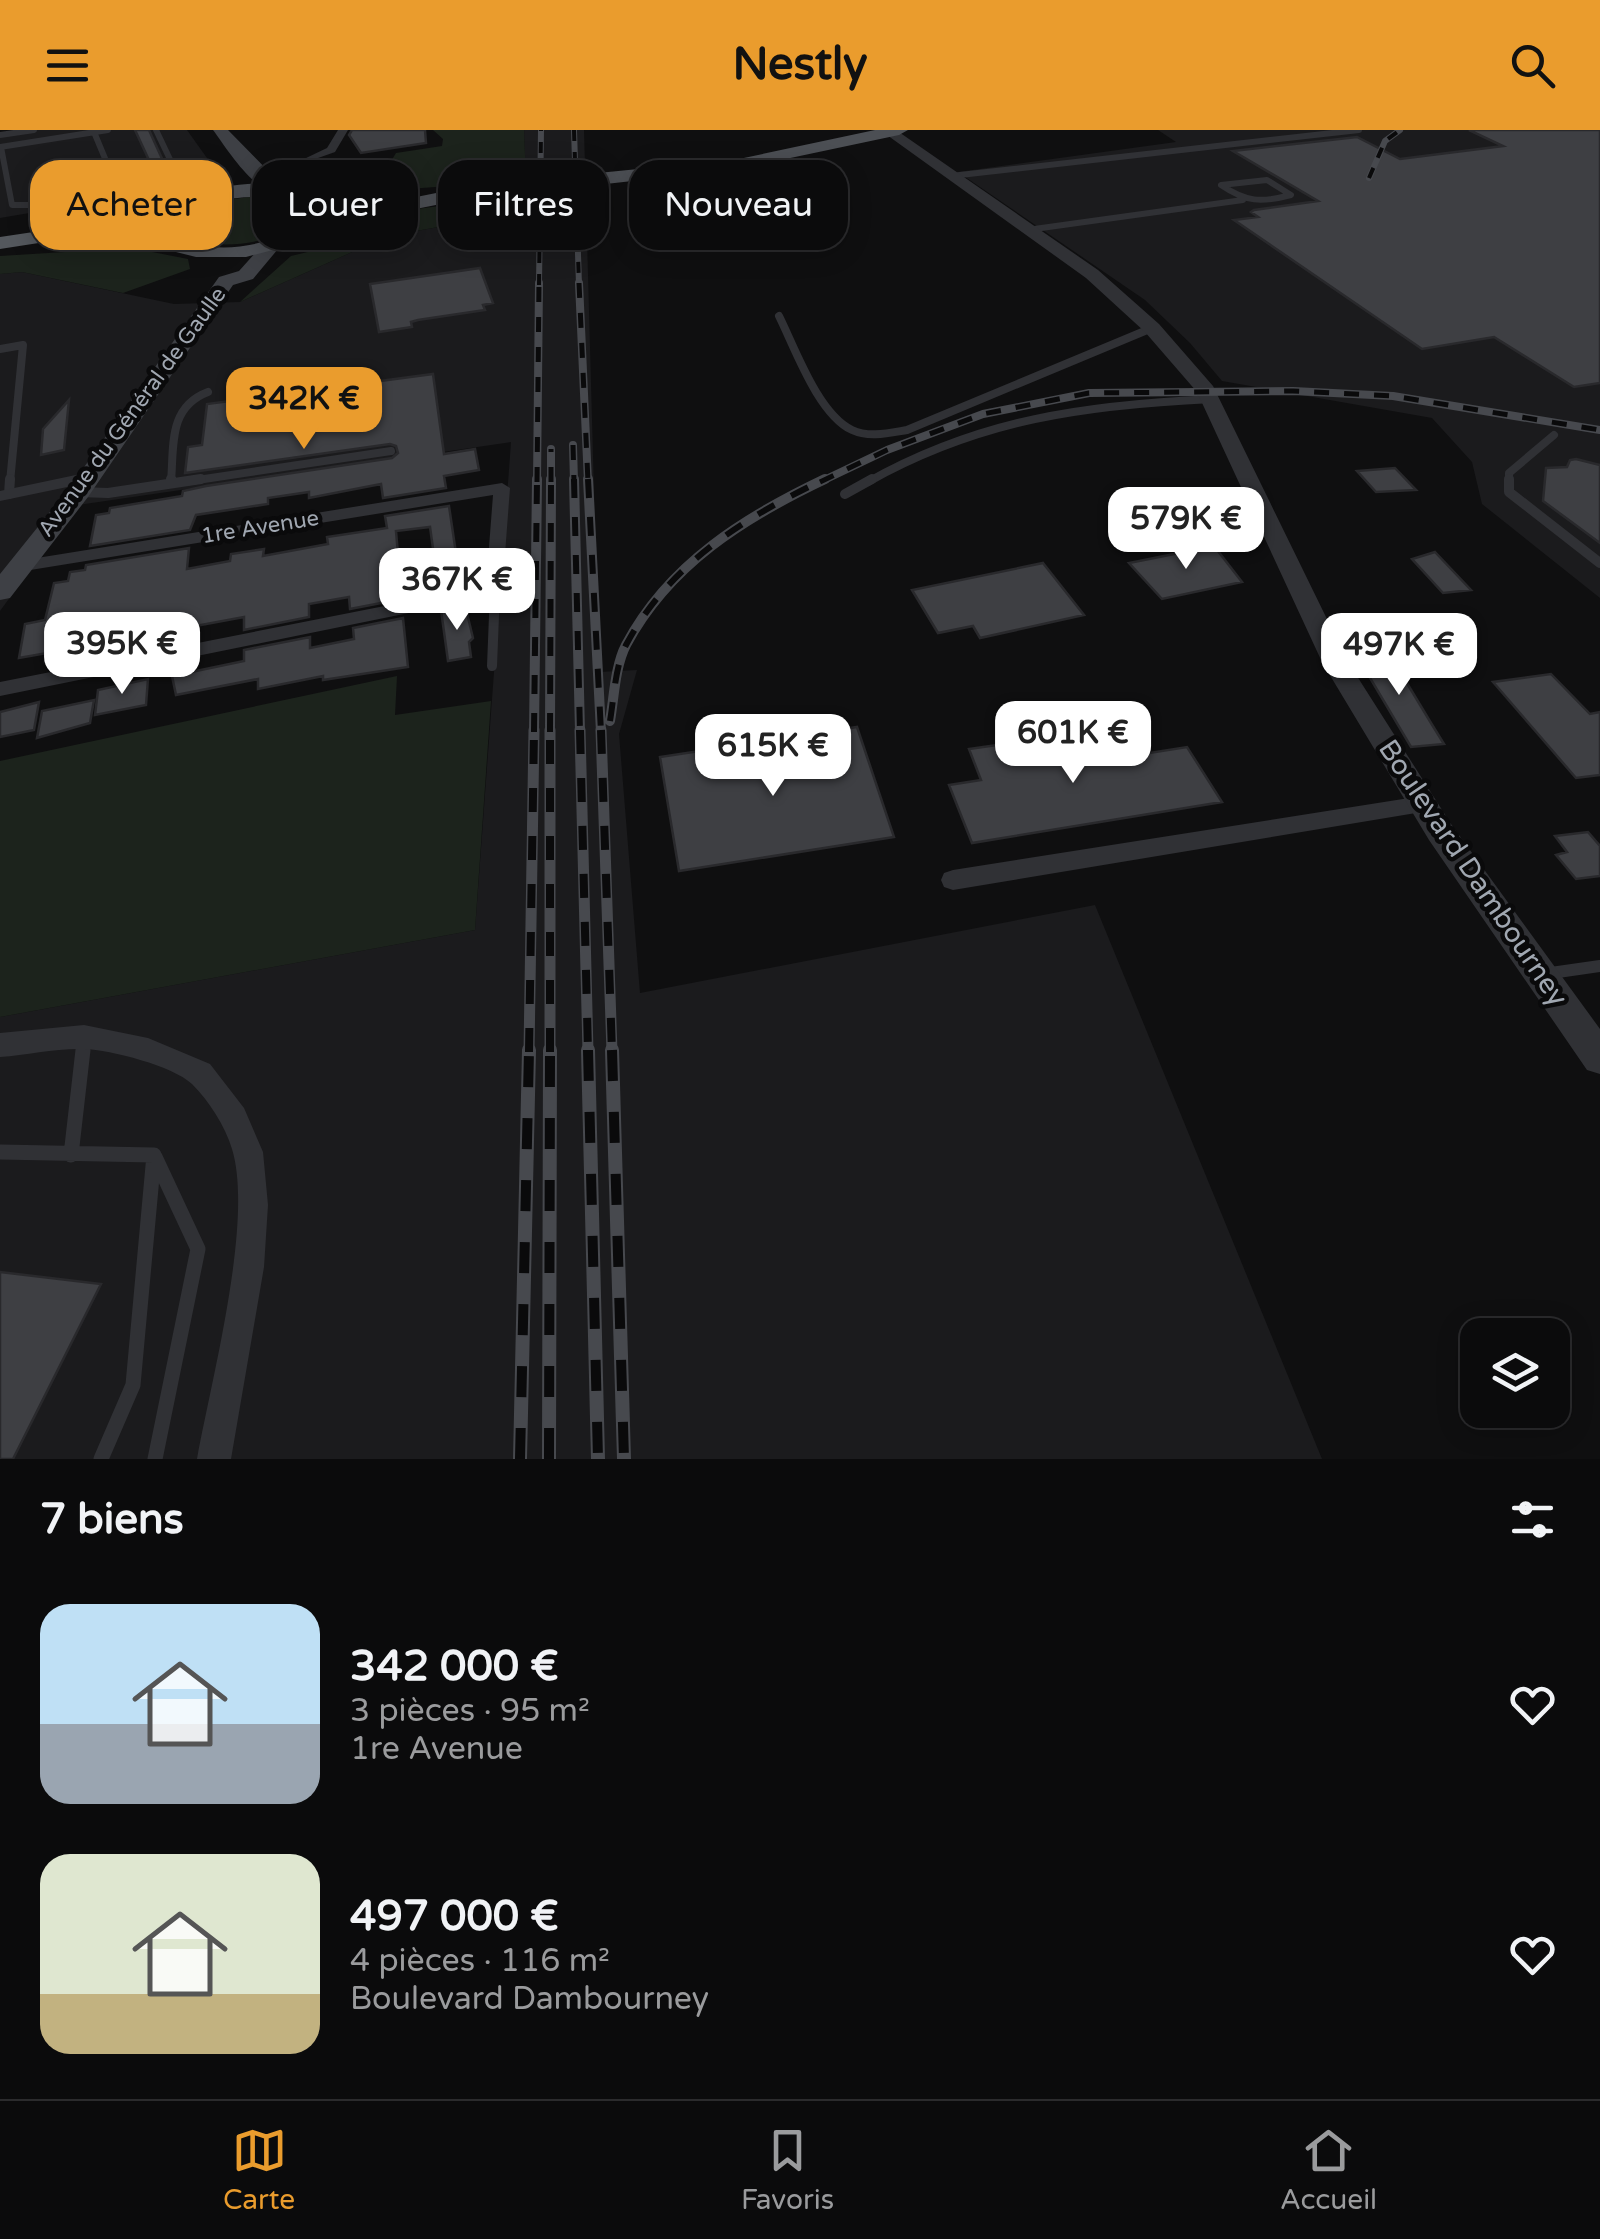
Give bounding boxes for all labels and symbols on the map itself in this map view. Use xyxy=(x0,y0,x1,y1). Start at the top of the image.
street label: Avenue du Général de Gaulle xyxy=(33,282,231,542)
pin: 342K € xyxy=(223,367,385,452)
pin: 579K € xyxy=(1105,487,1267,572)
street label: 1re Avenue xyxy=(199,505,321,549)
pin: 367K € xyxy=(376,548,538,633)
pin: 395K € xyxy=(41,612,203,697)
pin: 497K € xyxy=(1318,613,1480,698)
pin: 601K € xyxy=(992,701,1154,786)
pin: 615K € xyxy=(692,714,854,799)
street label: Boulevard Dambourney xyxy=(1371,733,1575,1013)

